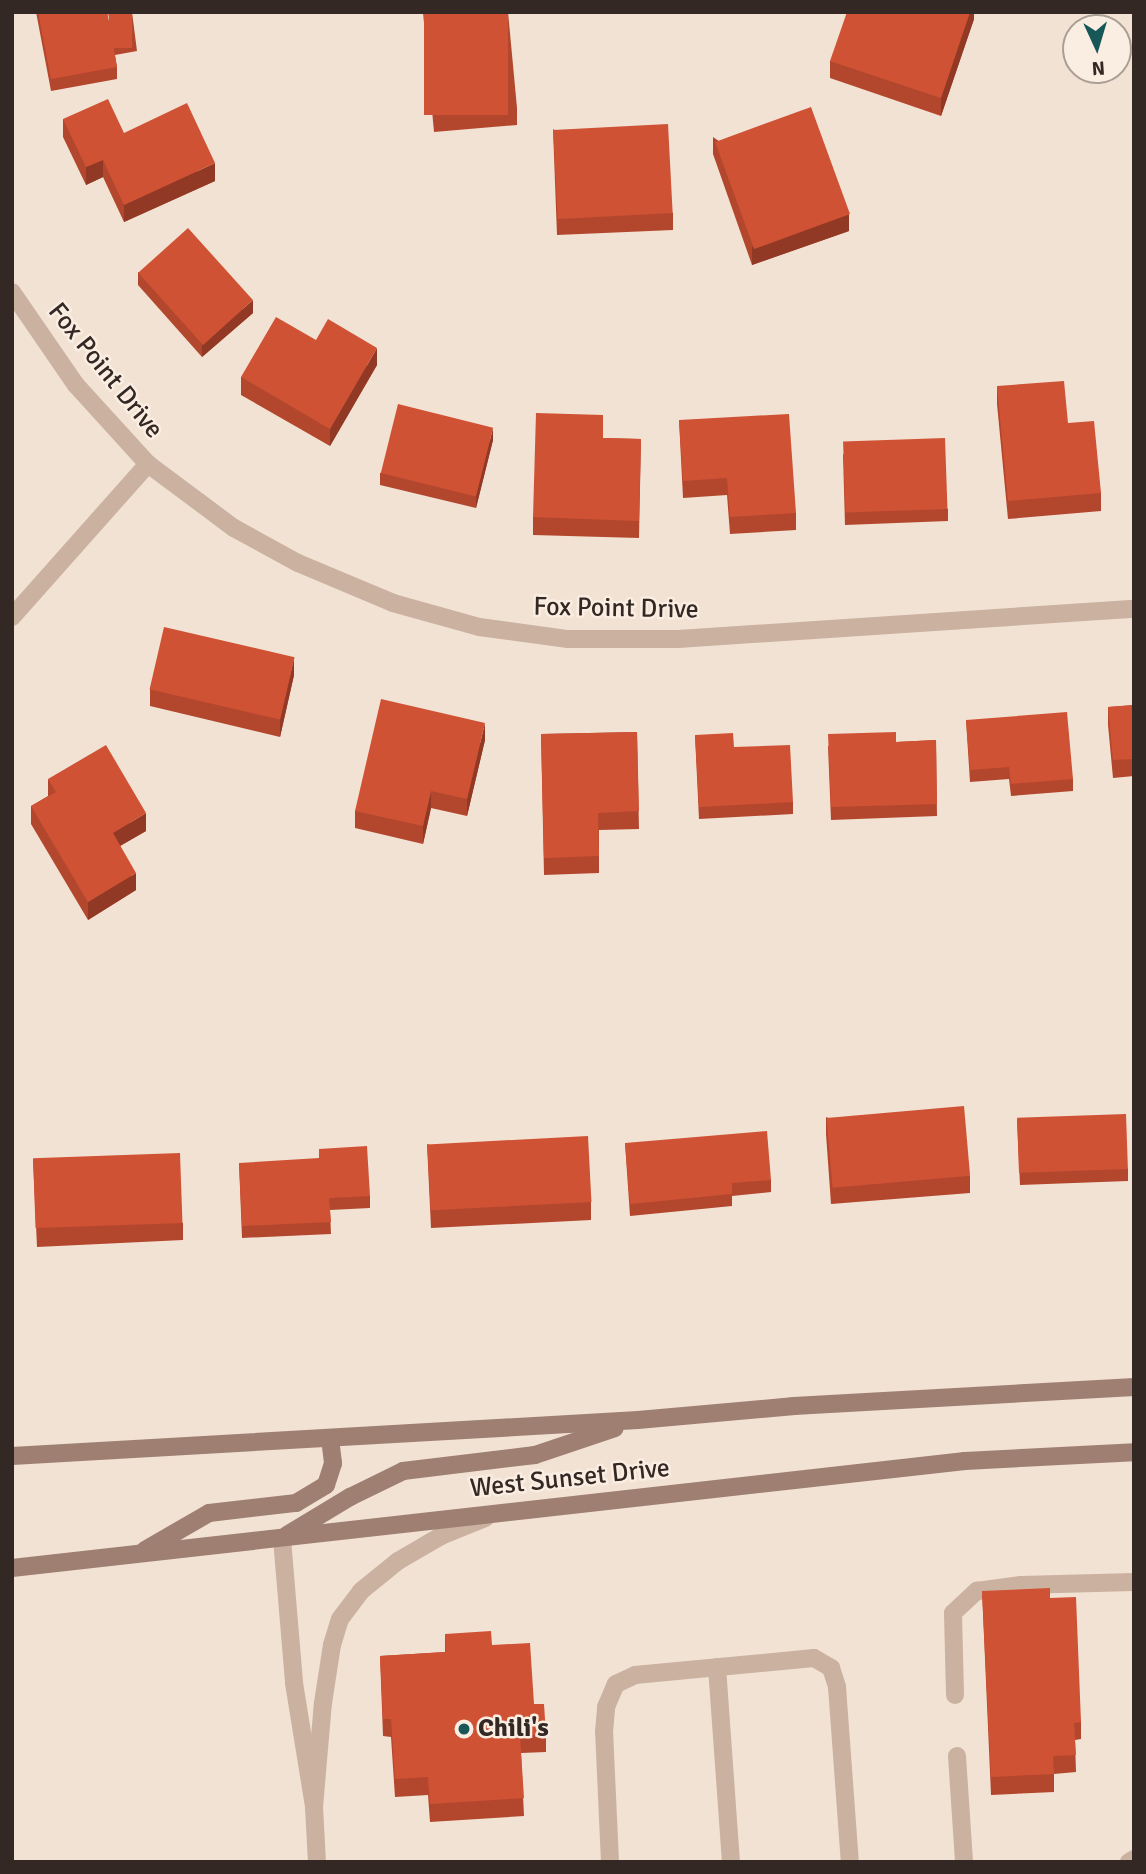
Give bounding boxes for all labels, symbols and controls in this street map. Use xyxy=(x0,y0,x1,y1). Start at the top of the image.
north arrow xyxy=(1062,14,1132,84)
text: N xyxy=(1091,56,1106,80)
street label: Fox Point Drive xyxy=(41,297,169,445)
street label: Fox Point Drive xyxy=(533,592,699,626)
street label: West Sunset Drive xyxy=(469,1453,671,1505)
place label: Chili's xyxy=(478,1713,549,1745)
marker: Chili's xyxy=(456,1721,472,1737)

